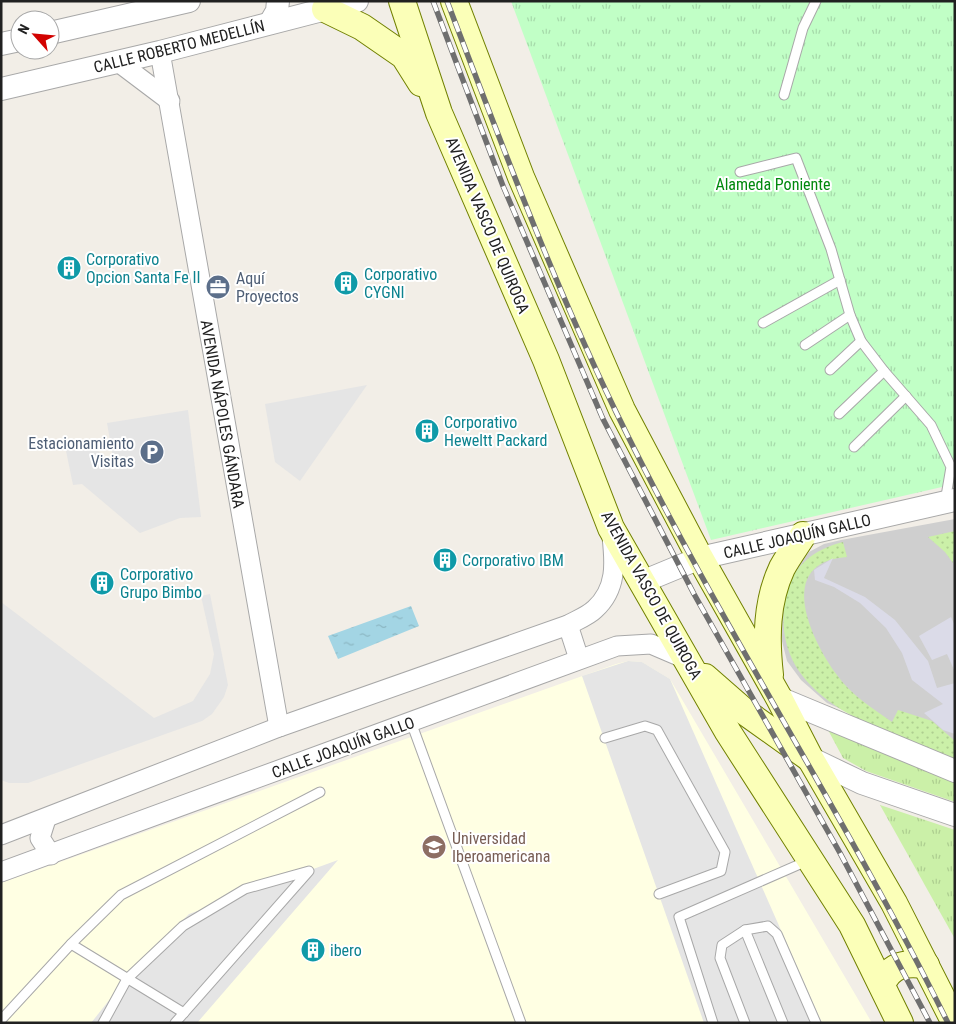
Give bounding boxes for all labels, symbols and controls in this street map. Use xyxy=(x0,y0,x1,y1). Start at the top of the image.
north arrow xyxy=(10,10,60,60)
street label: CALLE ROBERTO MEDELLÍN xyxy=(92,16,267,77)
text: N xyxy=(14,22,32,37)
street label: AVENIDA VASCO DE QUIROGA xyxy=(442,134,533,316)
park label: Alameda Poniente xyxy=(715,175,831,194)
place label: Corporativo Opcion Santa Fe II xyxy=(86,250,201,287)
building icon: Corporativo Opcion Santa Fe II xyxy=(56,255,82,281)
place label: Corporativo CYGNI xyxy=(364,265,437,302)
place label: Aquí Proyectos xyxy=(236,269,299,306)
building icon: Corporativo CYGNI xyxy=(333,270,359,296)
office icon: Aquí Proyectos xyxy=(205,274,231,300)
street label: AVENIDA NÁPOLES GÁNDARA xyxy=(197,318,248,510)
place label: Corporativo Heweltt Packard xyxy=(444,413,548,450)
building icon: Corporativo Heweltt Packard xyxy=(414,418,440,444)
place label: Estacionamiento Visitas xyxy=(28,434,134,471)
parking icon: Estacionamiento Visitas xyxy=(139,439,165,465)
street label: AVENIDA VASCO DE QUIROGA xyxy=(597,508,706,683)
street label: CALLE JOAQUÍN GALLO xyxy=(722,510,873,563)
building icon: Corporativo IBM xyxy=(432,547,458,573)
place label: Corporativo IBM xyxy=(462,551,564,570)
place label: Corporativo Grupo Bimbo xyxy=(120,565,202,602)
building icon: Corporativo Grupo Bimbo xyxy=(89,570,115,596)
street label: CALLE JOAQUÍN GALLO xyxy=(269,713,417,782)
place label: Universidad Iberoamericana xyxy=(452,829,550,866)
school or university icon: Universidad Iberoamericana xyxy=(421,834,447,860)
building icon: ibero xyxy=(300,937,326,963)
place label: ibero xyxy=(330,941,362,960)

